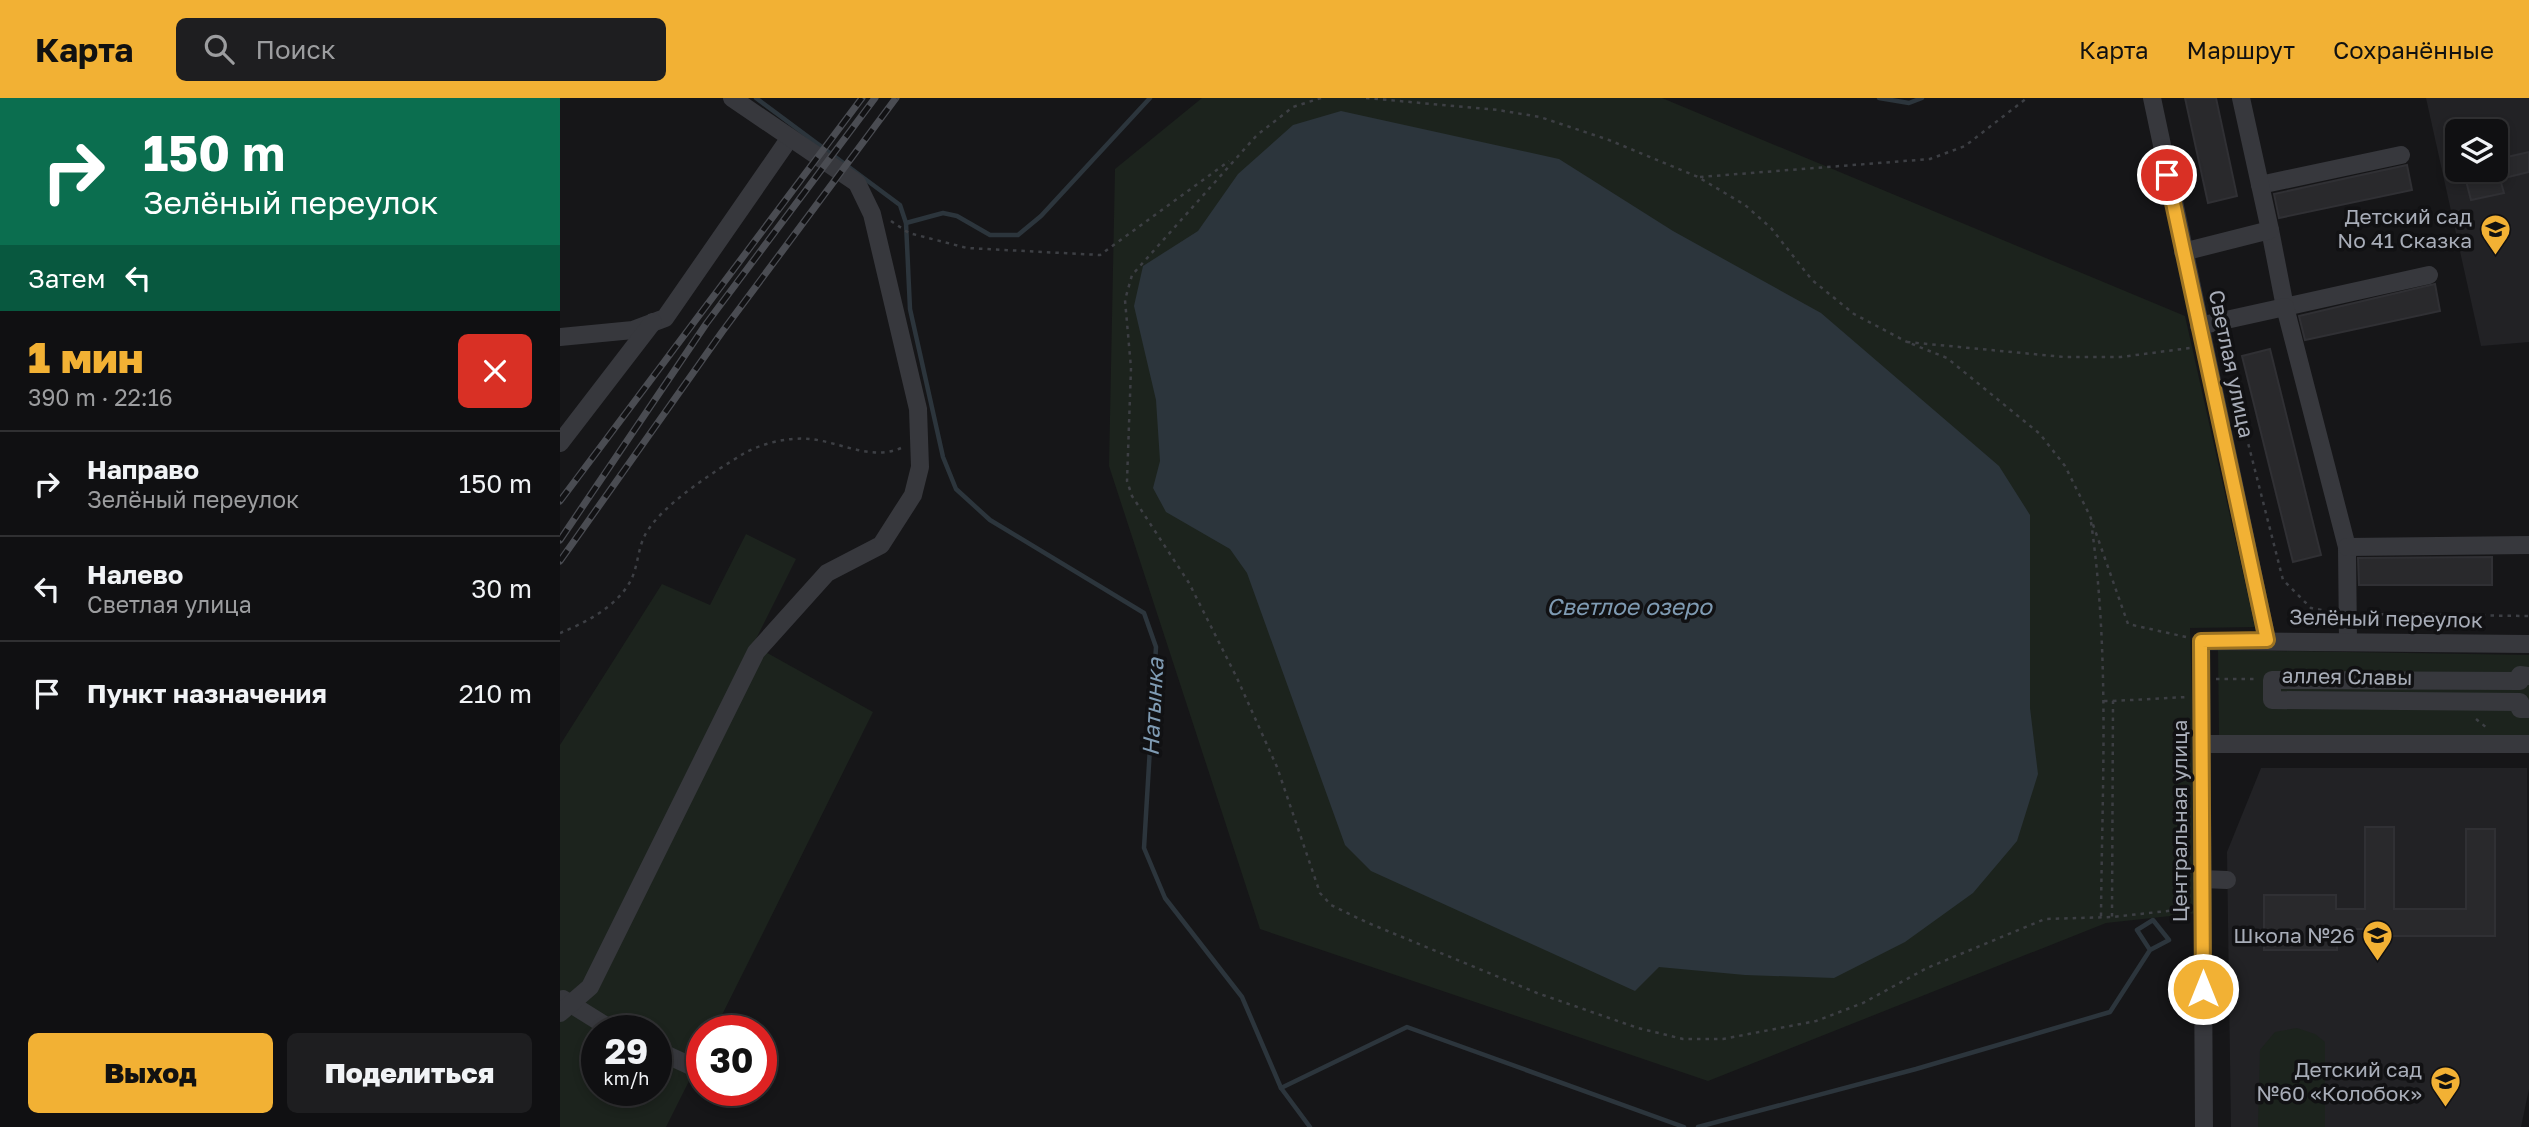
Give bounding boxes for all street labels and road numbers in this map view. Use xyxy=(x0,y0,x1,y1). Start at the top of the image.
street label: Светлая улица xyxy=(2204,287,2260,440)
street label: Зелёный переулок xyxy=(2289,603,2483,633)
street label: аллея Славы xyxy=(2281,662,2413,690)
street label: Центральная улица xyxy=(2166,720,2192,922)

